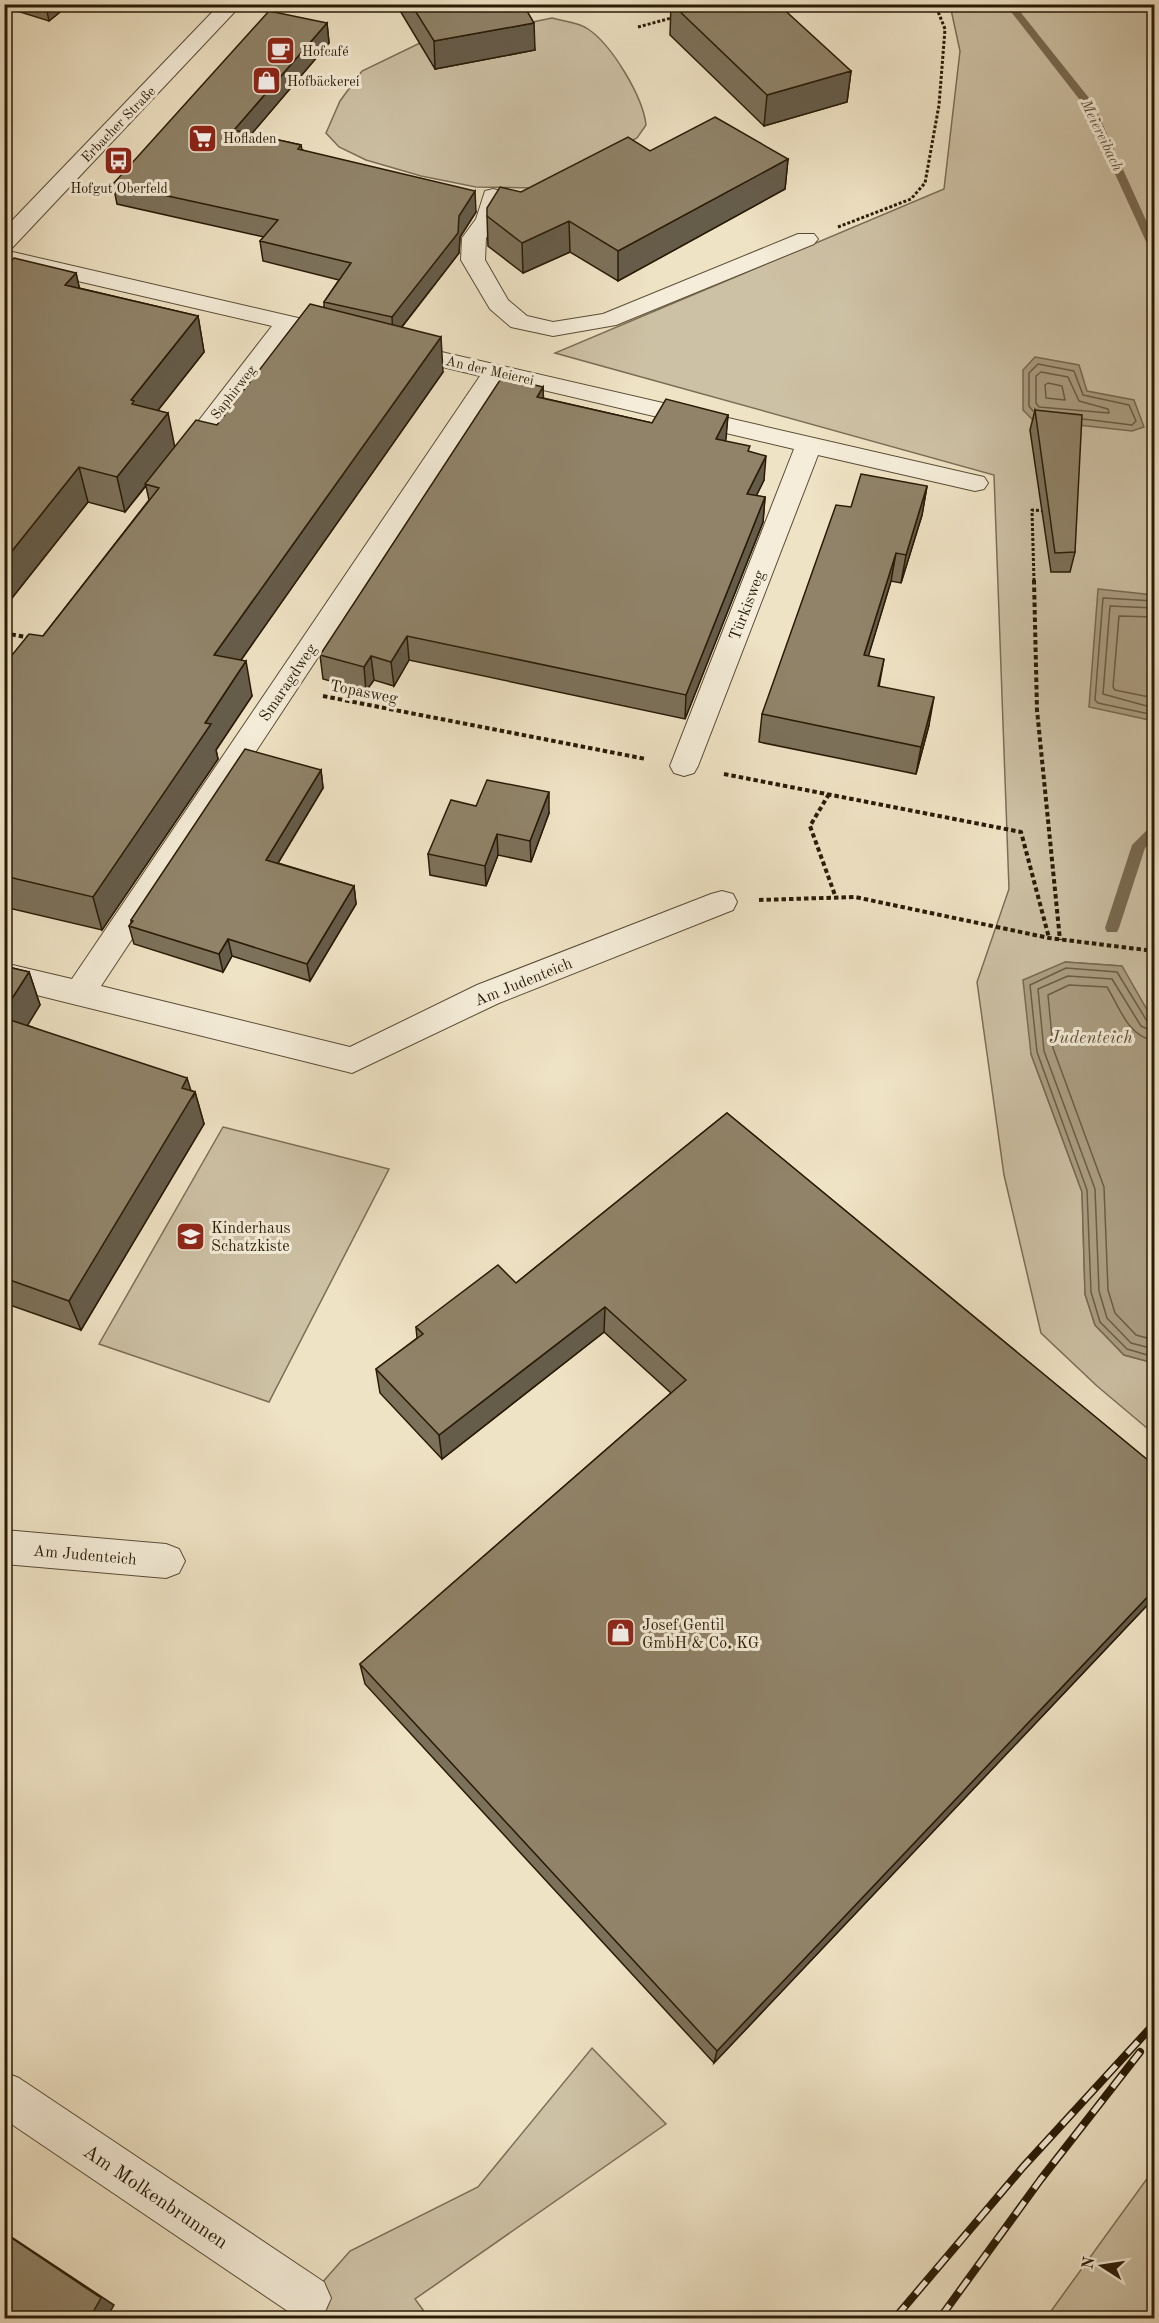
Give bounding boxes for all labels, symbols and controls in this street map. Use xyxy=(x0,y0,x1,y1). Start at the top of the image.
cafe icon: Hofcafé xyxy=(265,35,297,67)
place label: Hofcafé xyxy=(302,45,349,59)
shop icon: Hofbäckerei xyxy=(250,65,282,97)
place label: Hofbäckerei xyxy=(287,75,360,89)
street label: Erbacher Straße xyxy=(79,84,158,165)
water label: Meiereibach xyxy=(1076,97,1125,174)
supermarket icon: Hofladen xyxy=(186,122,218,154)
place label: Hofladen xyxy=(223,132,277,146)
bus stop icon: Hofgut Oberfeld xyxy=(103,145,135,177)
place label: Hofgut Oberfeld xyxy=(70,182,168,196)
street label: An der Meierei xyxy=(444,354,535,388)
street label: Saphirweg xyxy=(209,363,259,422)
street label: Türkisweg xyxy=(727,568,769,643)
street label: Smaragdweg xyxy=(257,641,321,725)
street label: Topasweg xyxy=(328,679,399,707)
street label: Am Judenteich xyxy=(473,956,575,1010)
water label: Judenteich xyxy=(1049,1029,1133,1047)
school or university icon: Kinderhaus Schatzkiste xyxy=(174,1220,206,1252)
place label: Kinderhaus Schatzkiste xyxy=(211,1221,290,1255)
street label: Am Judenteich xyxy=(32,1543,138,1569)
shop icon: Josef Gentil GmbH & Co. KG xyxy=(605,1617,637,1649)
place label: Josef Gentil GmbH & Co. KG xyxy=(642,1618,760,1652)
street label: Am Molkenbrunnen xyxy=(79,2142,231,2254)
north arrow xyxy=(1072,2236,1132,2296)
text: N xyxy=(1080,2255,1099,2271)

